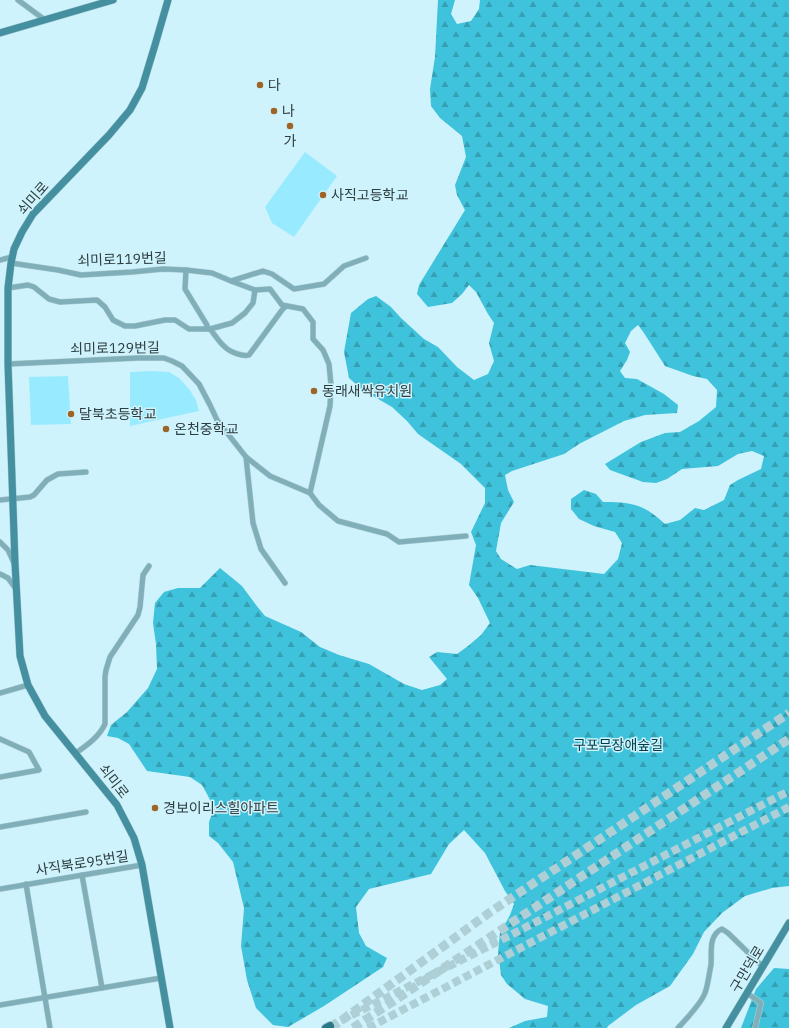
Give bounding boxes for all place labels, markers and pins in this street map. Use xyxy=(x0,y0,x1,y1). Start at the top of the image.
place label: 다 xyxy=(268,76,281,94)
marker: 다 xyxy=(255,80,265,90)
place label: 나 xyxy=(282,102,295,120)
marker: 나 xyxy=(269,106,279,116)
marker: 가 xyxy=(285,121,295,131)
place label: 가 xyxy=(284,132,297,150)
place label: 사직고등학교 xyxy=(331,186,408,204)
marker: 사직고등학교 xyxy=(318,190,328,200)
place label: 동래새싹유치원 xyxy=(322,382,412,400)
marker: 동래새싹유치원 xyxy=(309,386,319,396)
place label: 달북초등학교 xyxy=(79,405,156,423)
marker: 달북초등학교 xyxy=(66,409,76,419)
place label: 온천중학교 xyxy=(174,420,239,438)
marker: 온천중학교 xyxy=(161,424,171,434)
place label: 경보이리스힐아파트 xyxy=(163,799,279,817)
marker: 경보이리스힐아파트 xyxy=(150,803,160,813)

